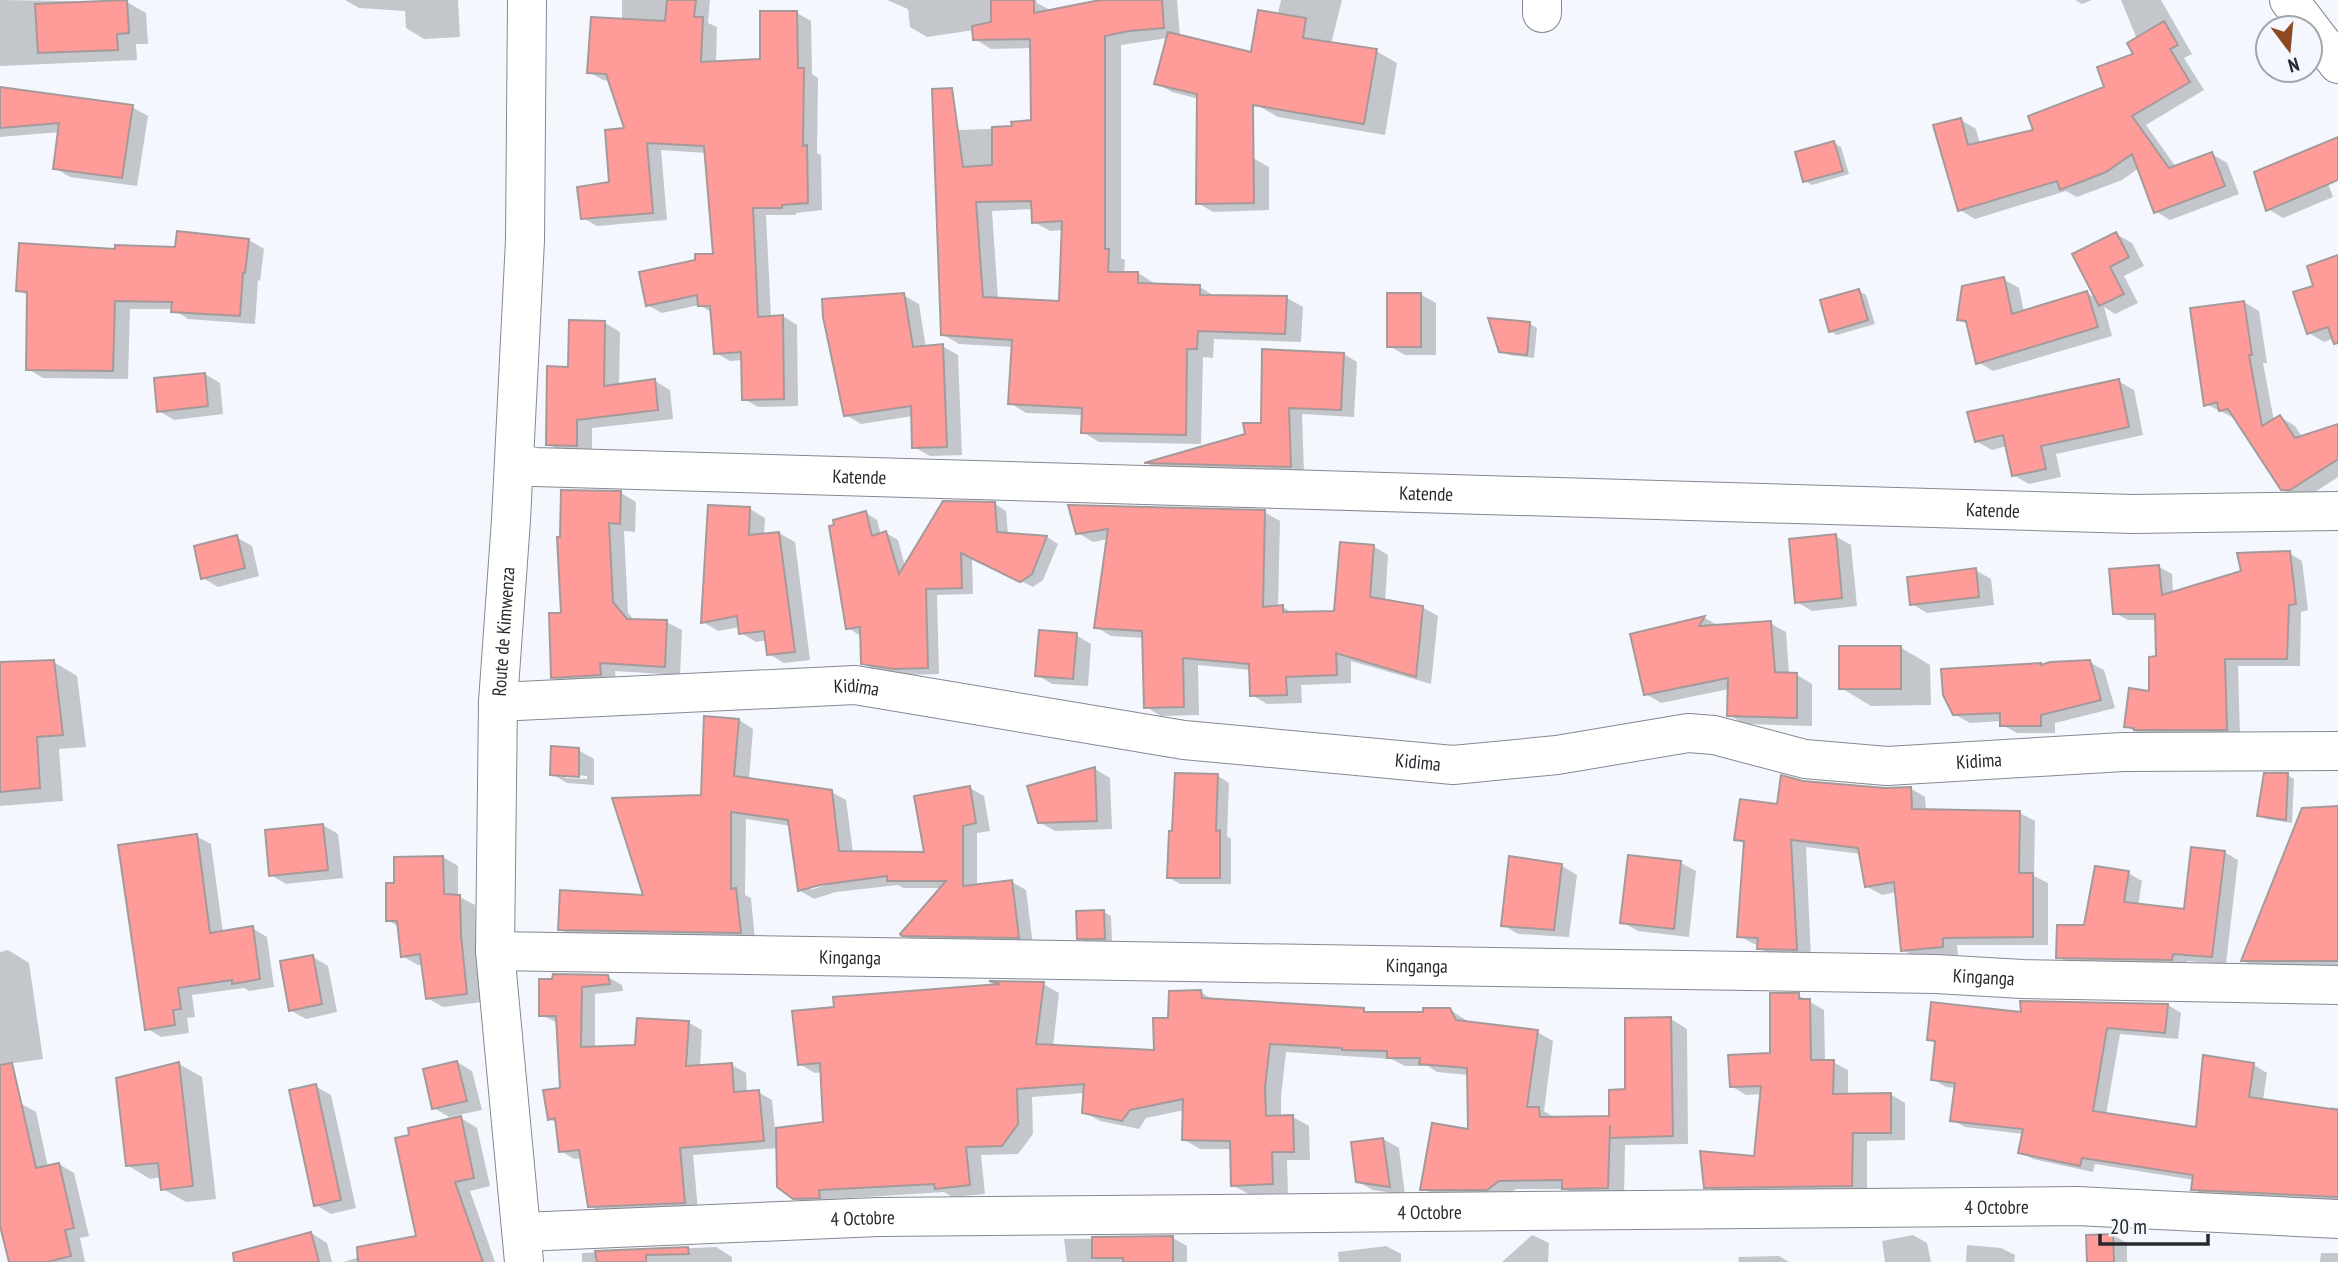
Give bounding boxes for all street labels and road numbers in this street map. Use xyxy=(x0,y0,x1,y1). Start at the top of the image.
street label: Katende xyxy=(832,464,887,489)
street label: Katende xyxy=(1399,480,1454,506)
street label: Katende xyxy=(1966,497,2020,523)
street label: Route de Kimwenza xyxy=(486,566,520,697)
street label: Kidima xyxy=(833,673,881,701)
street label: Kidima xyxy=(1955,747,2003,774)
street label: Kidima xyxy=(1394,748,1442,776)
street label: Kinganga xyxy=(819,945,881,970)
street label: Kinganga xyxy=(1386,953,1448,978)
street label: Kinganga xyxy=(1952,963,2015,991)
street label: 4 Octobre xyxy=(1964,1194,2029,1219)
street label: 4 Octobre xyxy=(1397,1200,1462,1224)
street label: 4 Octobre xyxy=(830,1205,895,1231)

